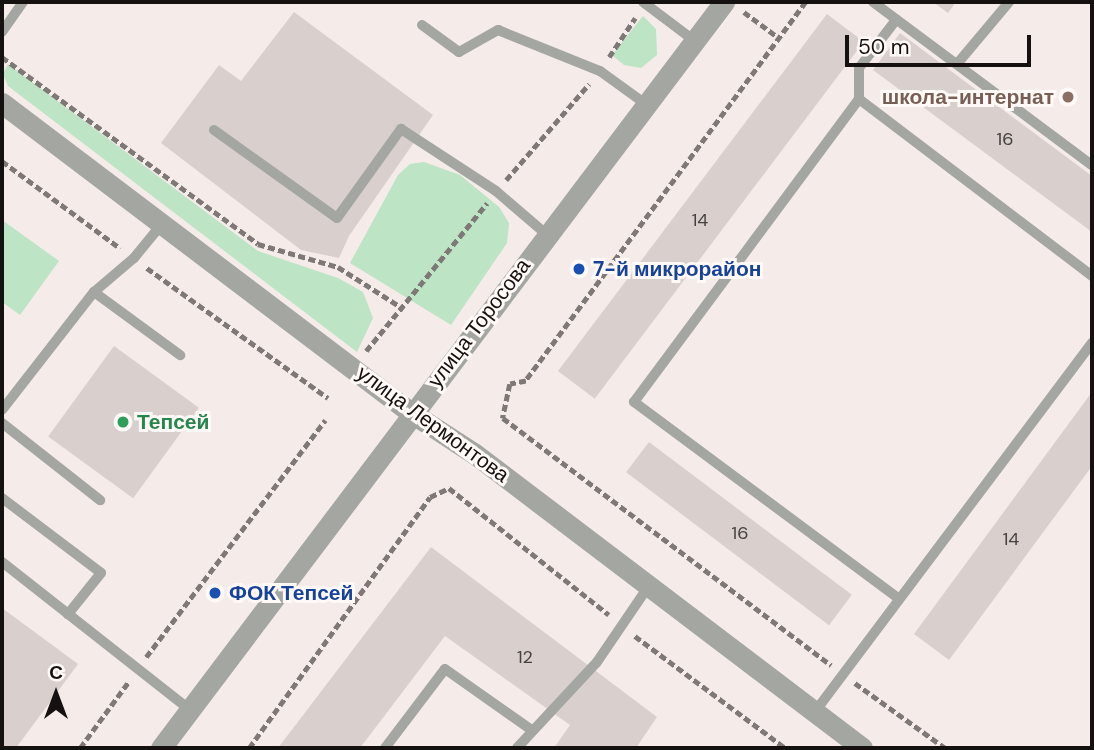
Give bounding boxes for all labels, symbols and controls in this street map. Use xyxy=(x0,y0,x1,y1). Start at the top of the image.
scale bar xyxy=(849,21,1034,65)
text: 50 m xyxy=(858,33,909,61)
place label: школа-интернат xyxy=(882,84,1054,110)
marker: школа-интернат xyxy=(1060,89,1076,105)
house number: 16 xyxy=(997,128,1013,150)
house number: 14 xyxy=(692,209,708,231)
street label: улица Торосова xyxy=(422,254,536,392)
place label: 7-й микрорайон xyxy=(593,256,761,282)
marker: 7-й микрорайон xyxy=(571,261,587,277)
street label: улица Лермонтова xyxy=(352,360,514,488)
place label: Тепсей xyxy=(137,409,209,435)
marker: Тепсей xyxy=(115,414,131,430)
house number: 16 xyxy=(732,522,748,544)
house number: 14 xyxy=(1003,528,1019,550)
place label: ФОК Тепсей xyxy=(229,580,353,606)
marker: ФОК Тепсей xyxy=(207,585,223,601)
house number: 12 xyxy=(517,646,533,668)
north arrow xyxy=(21,659,91,729)
text: С xyxy=(49,660,63,685)

